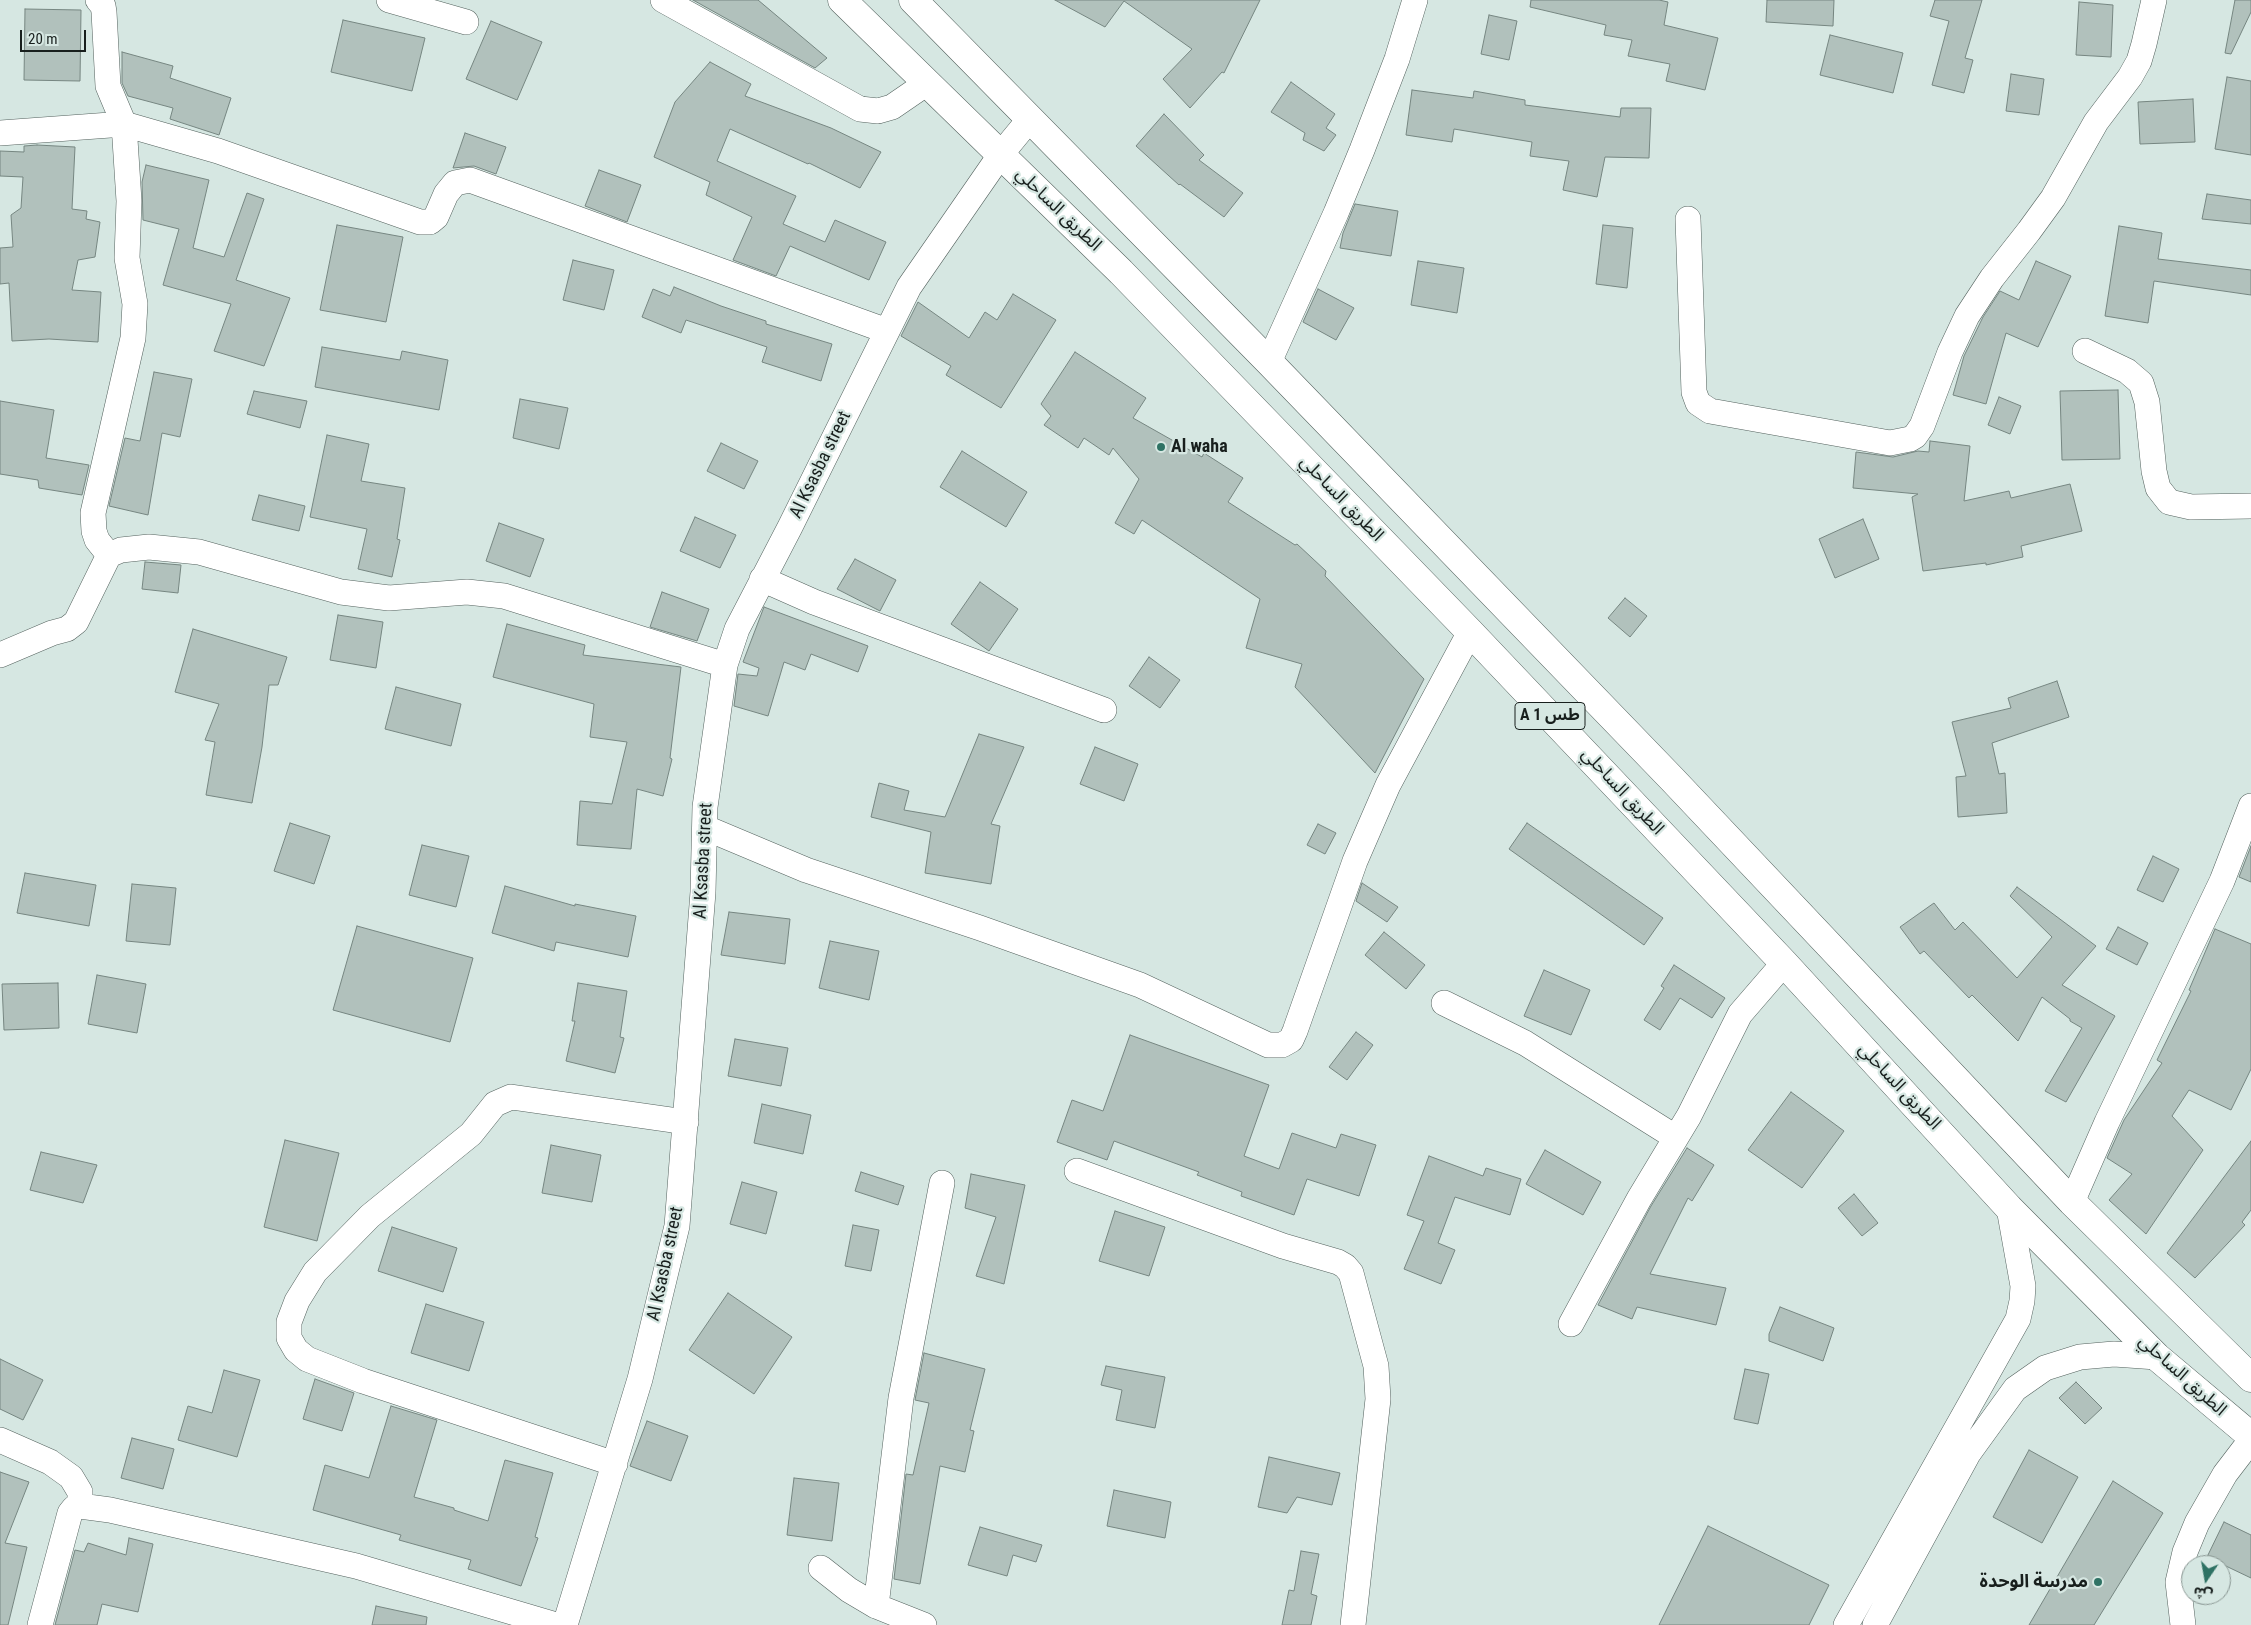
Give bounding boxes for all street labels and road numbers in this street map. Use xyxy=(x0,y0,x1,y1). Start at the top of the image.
street label: الطريق الساحلي xyxy=(1011,164,1105,256)
street label: Al Ksasba street xyxy=(786,408,856,522)
street label: الطريق الساحلي xyxy=(1295,452,1387,546)
road number: A 1 طس xyxy=(1515,702,1585,729)
street label: الطريق الساحلي xyxy=(1576,744,1668,840)
street label: Al Ksasba street xyxy=(690,802,718,920)
street label: الطريق الساحلي xyxy=(1853,1039,1945,1135)
street label: Al Ksasba street xyxy=(643,1205,689,1323)
street label: الطريق الساحلي xyxy=(2133,1331,2231,1421)

